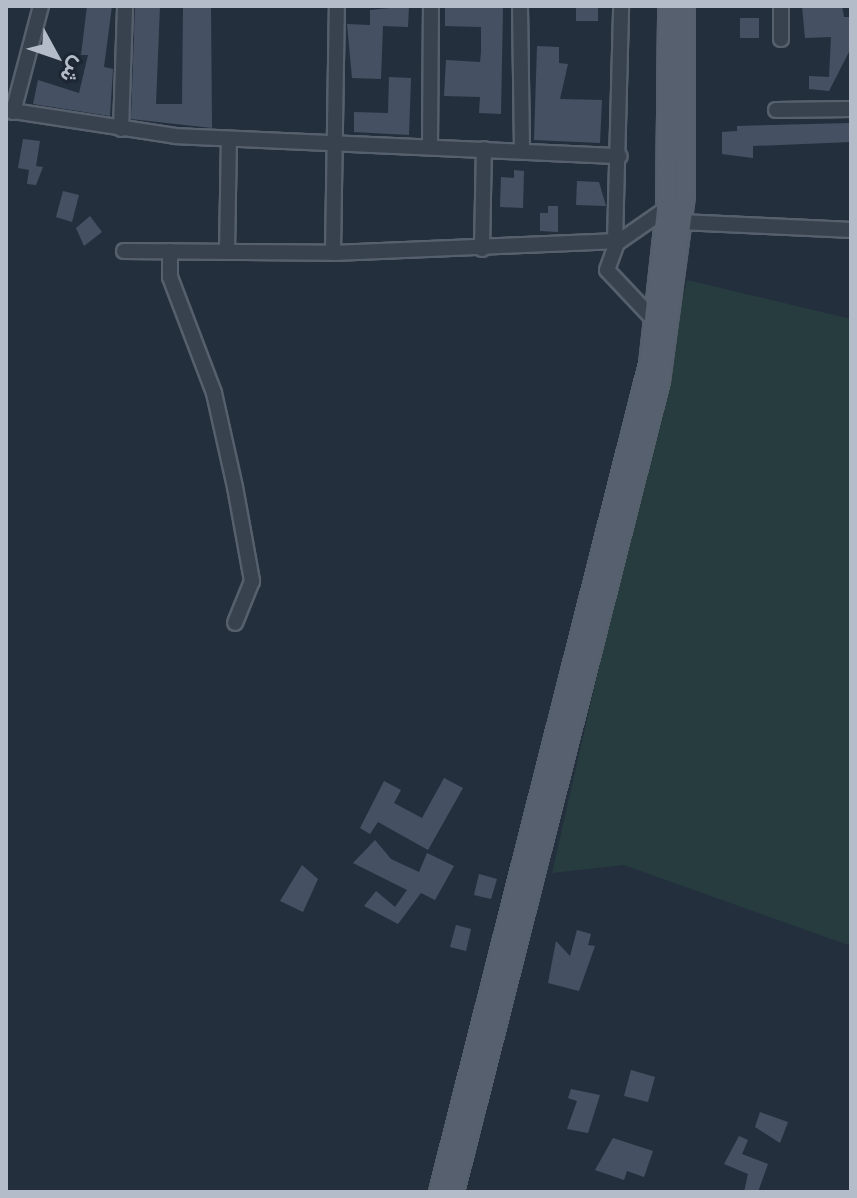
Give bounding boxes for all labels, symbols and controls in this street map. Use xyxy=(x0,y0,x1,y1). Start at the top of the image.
north arrow xyxy=(16,16,96,96)
text: ش xyxy=(56,53,93,90)

